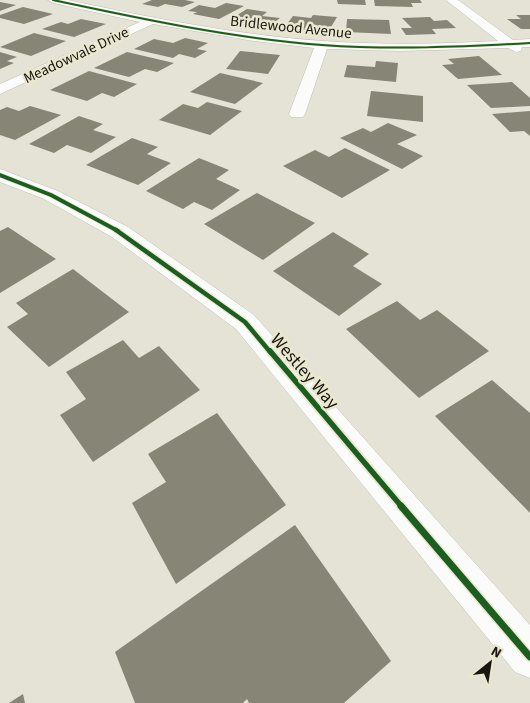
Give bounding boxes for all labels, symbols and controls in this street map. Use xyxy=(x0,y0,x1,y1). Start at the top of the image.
street label: Bridlewood Avenue xyxy=(229,11,353,44)
street label: Meadowvale Drive xyxy=(20,22,132,89)
street label: Westley Way xyxy=(265,328,345,415)
north arrow xyxy=(465,638,515,688)
text: N xyxy=(487,642,505,664)

